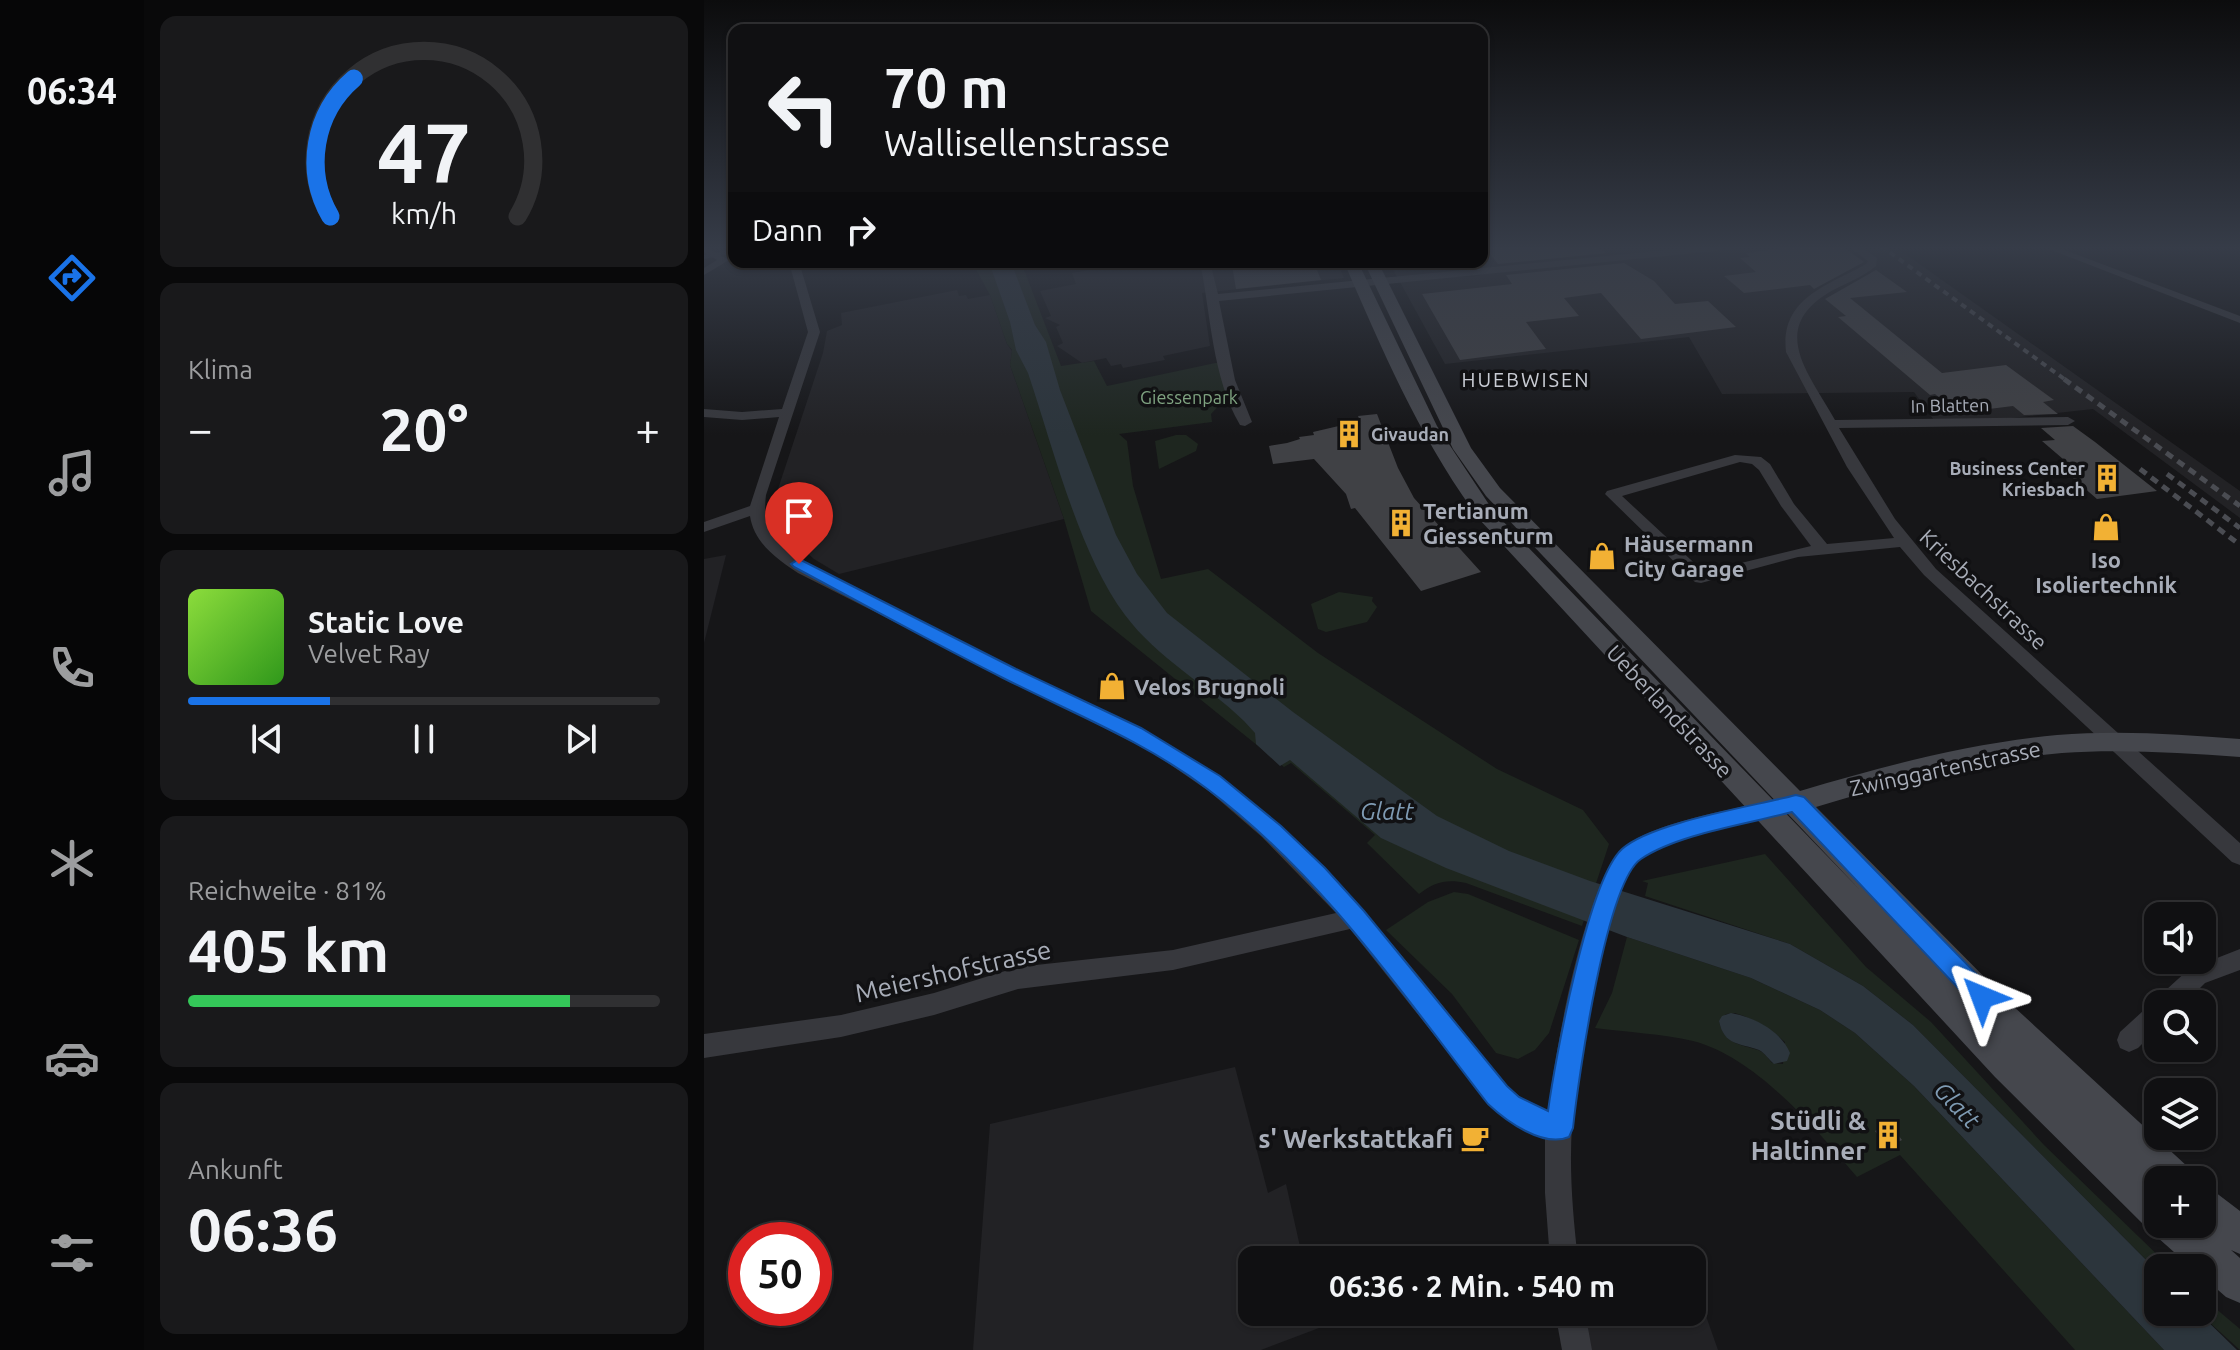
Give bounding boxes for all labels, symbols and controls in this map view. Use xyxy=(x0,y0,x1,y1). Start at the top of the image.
icon: left xyxy=(752,56,856,160)
text: 70 m xyxy=(884,56,1009,119)
text: 06:34 xyxy=(27,70,117,111)
text: 47 xyxy=(377,105,471,199)
text: Wallisellenstrasse xyxy=(884,122,1171,163)
text: km/h xyxy=(391,198,457,230)
icon: right xyxy=(839,208,883,252)
text: Dann xyxy=(752,213,823,247)
icon: directions xyxy=(44,250,100,306)
text: Klima xyxy=(188,355,253,384)
district label: HUEBWISEN xyxy=(1461,368,1591,391)
park label: Giessenpark xyxy=(1140,387,1238,407)
street label: In Blatten xyxy=(1910,394,1990,416)
text: 20° xyxy=(380,395,468,462)
text: − xyxy=(188,404,213,453)
text: + xyxy=(635,404,660,453)
building icon: Givaudan xyxy=(1334,419,1364,449)
place label: Givaudan xyxy=(1371,424,1449,444)
icon: music xyxy=(44,445,100,501)
place label: Business Center Kriesbach xyxy=(1949,458,2086,499)
building icon: Business Center Kriesbach xyxy=(2092,463,2122,493)
pin xyxy=(765,482,833,564)
icon: arrive xyxy=(777,494,821,538)
place label: Tertianum Giessenturm xyxy=(1423,498,1554,548)
building icon: Tertianum Giessenturm xyxy=(1386,508,1416,538)
shop icon: Iso Isoliertechnik xyxy=(2091,512,2121,542)
street label: Kriesbachstrasse xyxy=(1915,524,2053,654)
place label: Häusermann City Garage xyxy=(1624,531,1754,581)
shop icon: Häusermann City Garage xyxy=(1587,541,1617,571)
place label: Iso Isoliertechnik xyxy=(2035,547,2177,597)
text: Static Love xyxy=(308,605,464,639)
text: Velvet Ray xyxy=(308,639,430,668)
icon: phone xyxy=(44,640,100,696)
street label: Ueberlandstrasse xyxy=(1602,640,1738,782)
shop icon: Velos Brugnoli xyxy=(1097,671,1127,701)
place label: Velos Brugnoli xyxy=(1134,674,1285,699)
icon: previous xyxy=(245,717,289,761)
icon: pause xyxy=(402,717,446,761)
icon: next xyxy=(559,717,603,761)
street label: Zwinggartenstrasse xyxy=(1847,736,2043,800)
water label: Glatt xyxy=(1360,798,1415,825)
icon: climate xyxy=(44,835,100,891)
text: Reichweite · 81% xyxy=(188,876,387,905)
map controls xyxy=(2144,902,2216,1326)
button: sound xyxy=(2144,902,2216,974)
text: 405 km xyxy=(188,916,389,983)
street label: Meiershofstrasse xyxy=(852,934,1054,1008)
position arrow xyxy=(1940,955,2024,1039)
button: search xyxy=(2144,990,2216,1062)
icon: car xyxy=(44,1030,100,1086)
water label: Glatt xyxy=(1929,1076,1986,1134)
button: layers xyxy=(2144,1078,2216,1150)
place label: Stüdli & Haltinner xyxy=(1751,1106,1866,1165)
building icon: Stüdli & Haltinner xyxy=(1873,1120,1903,1150)
cafe icon: s' Werkstattkafi xyxy=(1460,1123,1490,1153)
place label: s' Werkstattkafi xyxy=(1258,1124,1453,1153)
text: Ankunft xyxy=(188,1155,283,1184)
button: + xyxy=(2144,1166,2216,1238)
text: 06:36 xyxy=(188,1195,338,1262)
speed limit sign: 50 xyxy=(728,1222,832,1326)
icon: filters xyxy=(44,1225,100,1281)
button: − xyxy=(2144,1254,2216,1326)
text: 06:36 · 2 Min. · 540 m xyxy=(1329,1269,1615,1303)

